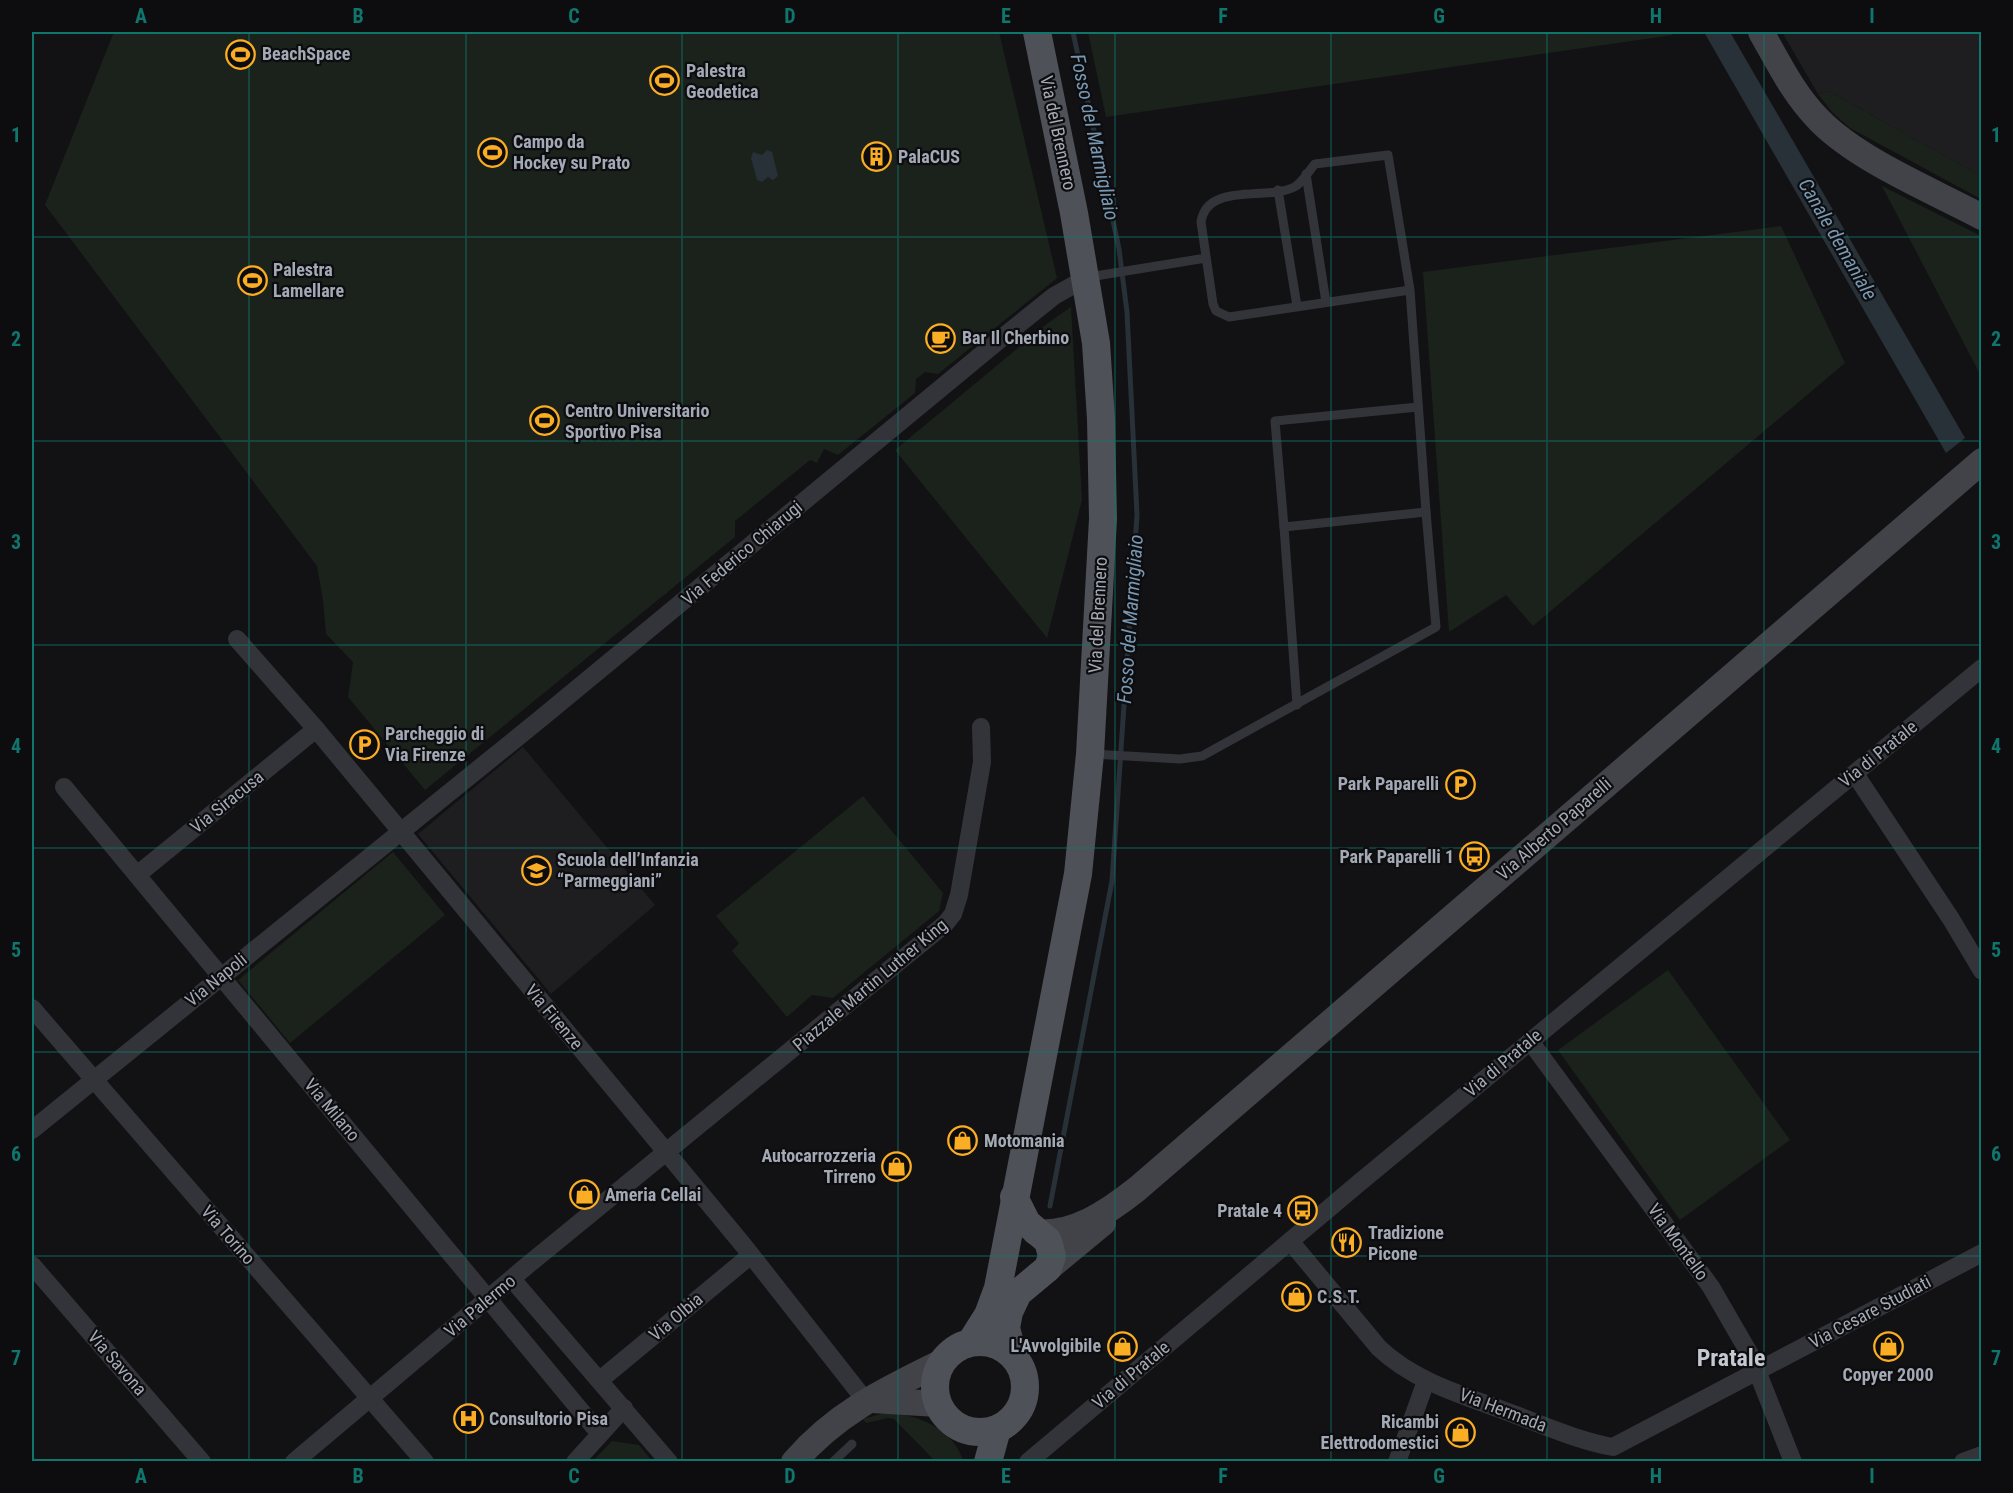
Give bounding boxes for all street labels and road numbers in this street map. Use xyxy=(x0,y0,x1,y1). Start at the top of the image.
street label: Via del Brennero xyxy=(1036,74,1081,192)
street label: Via Federico Chiarugi xyxy=(677,496,806,609)
street label: Via del Brennero xyxy=(1084,556,1111,674)
street label: Via di Pratale xyxy=(1834,716,1921,791)
street label: Via Siracusa xyxy=(186,766,268,837)
street label: Via Alberto Paparelli xyxy=(1492,773,1615,884)
street label: Piazzale Martin Luther King xyxy=(788,914,951,1055)
street label: Via Napoli xyxy=(181,949,251,1011)
street label: Via Firenze xyxy=(521,980,588,1053)
street label: Via di Pratale xyxy=(1460,1024,1546,1101)
street label: Via Milano xyxy=(300,1074,365,1145)
street label: Via Montello xyxy=(1644,1199,1713,1284)
street label: Via Torino xyxy=(197,1201,260,1269)
street label: Via Palermo xyxy=(440,1270,519,1341)
street label: Via Cesare Studiati xyxy=(1805,1271,1934,1352)
street label: Via Olbia xyxy=(645,1288,707,1345)
street label: Via Savona xyxy=(84,1326,151,1399)
street label: Via di Pratale xyxy=(1088,1336,1174,1413)
street label: Via Hermada xyxy=(1457,1383,1550,1436)

